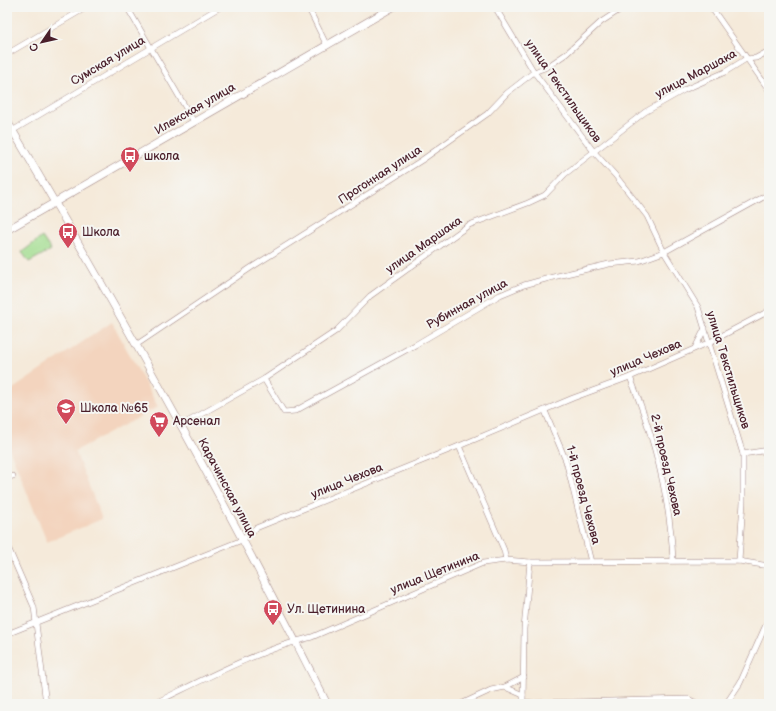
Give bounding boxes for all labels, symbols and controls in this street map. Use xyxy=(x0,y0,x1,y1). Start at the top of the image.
north arrow xyxy=(22,22,62,62)
street label: Сумская улица xyxy=(68,33,148,89)
street label: улица Текстильщиков xyxy=(522,37,605,146)
text: С xyxy=(26,40,42,54)
street label: улица Маршака xyxy=(653,46,739,102)
street label: Илекская улица xyxy=(152,80,238,138)
street label: Прогонная улица xyxy=(335,142,425,208)
bus stop icon: школа xyxy=(119,145,141,173)
place label: школа xyxy=(144,149,179,164)
street label: улица Маршака xyxy=(383,213,465,277)
bus stop icon: Школа xyxy=(57,221,79,249)
place label: Школа xyxy=(82,225,120,240)
street label: Рубинная улица xyxy=(424,276,510,332)
street label: улица Текстильщиков xyxy=(703,309,753,431)
street label: улица Чехова xyxy=(608,336,684,380)
school or university icon: Школа №65 xyxy=(55,397,77,425)
place label: Школа №65 xyxy=(80,401,148,416)
supermarket icon: Арсенал xyxy=(148,410,170,438)
street label: 2-й проезд Чехова xyxy=(647,413,685,517)
place label: Арсенал xyxy=(172,414,221,429)
street label: Карачинская улица xyxy=(194,436,260,540)
street label: 1-й проезд Чехова xyxy=(563,444,603,546)
street label: улица Чехова xyxy=(309,460,385,502)
street label: улица Щетинина xyxy=(388,548,482,598)
bus stop icon: Ул. Щетинина xyxy=(262,598,284,626)
place label: Ул. Щетинина xyxy=(287,602,365,617)

